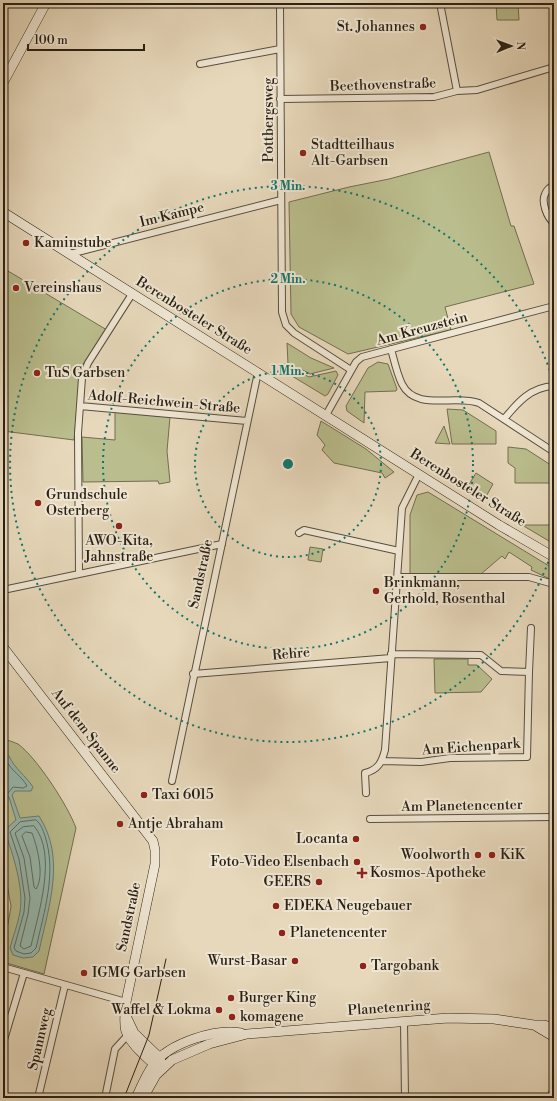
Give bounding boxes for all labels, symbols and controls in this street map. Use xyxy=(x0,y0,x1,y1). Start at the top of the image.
place label: St. Johannes xyxy=(337,18,415,36)
marker: St. Johannes xyxy=(418,22,428,32)
scale bar xyxy=(28,26,144,52)
north arrow xyxy=(491,26,531,66)
text: 100 m xyxy=(34,33,68,48)
text: N xyxy=(513,41,527,51)
street label: Beethovenstraße xyxy=(329,74,436,96)
street label: Pottbergsweg xyxy=(260,77,278,162)
place label: Stadtteilhaus Alt-Garbsen xyxy=(310,136,394,170)
marker: Stadtteilhaus Alt-Garbsen xyxy=(298,148,308,158)
text: 3 Min. xyxy=(271,179,305,194)
street label: Im Kampe xyxy=(138,198,206,232)
place label: Kaminstube xyxy=(34,234,111,252)
marker: Kaminstube xyxy=(21,238,31,248)
street label: Berenbosteler Straße xyxy=(132,272,255,359)
text: 2 Min. xyxy=(270,272,306,287)
place label: Vereinshaus xyxy=(23,279,102,297)
marker: Vereinshaus xyxy=(11,283,21,293)
street label: Am Kreuzstein xyxy=(373,308,470,350)
place label: TuS Garbsen xyxy=(45,364,126,382)
text: 1 Min. xyxy=(271,364,305,379)
marker: TuS Garbsen xyxy=(32,368,42,378)
street label: Adolf-Reichwein-Straße xyxy=(86,386,241,418)
street label: Berenbosteler Straße xyxy=(406,444,529,531)
centre of rings xyxy=(281,457,295,471)
place label: Grundschule Osterberg xyxy=(46,486,128,520)
marker: Grundschule Osterberg xyxy=(33,498,43,508)
marker: AWO-Kita, Jahnstraße xyxy=(114,521,124,531)
place label: AWO-Kita, Jahnstraße xyxy=(84,532,153,566)
street label: Sandstraße xyxy=(185,538,217,610)
place label: Brinkmann, Gerhold, Rosenthal xyxy=(383,574,505,608)
marker: Brinkmann, Gerhold, Rosenthal xyxy=(371,586,381,596)
street label: Rehre xyxy=(271,643,311,665)
street label: Auf dem Spanne xyxy=(47,684,125,777)
street label: Am Eichenpark xyxy=(420,735,521,759)
place label: Taxi 6015 xyxy=(152,786,214,804)
marker: Taxi 6015 xyxy=(139,790,149,800)
street label: Am Planetencenter xyxy=(400,796,523,816)
place label: Antje Abraham xyxy=(127,815,224,833)
marker: Antje Abraham xyxy=(115,819,125,829)
place label: Locanta xyxy=(296,830,349,848)
marker: Locanta xyxy=(351,834,361,844)
place label: Woolworth xyxy=(400,846,471,864)
place label: KiK xyxy=(500,846,526,864)
marker: Woolworth xyxy=(473,850,483,860)
marker: KiK xyxy=(487,850,497,860)
place label: Foto-Video Elsenbach xyxy=(211,853,350,871)
marker: Foto-Video Elsenbach xyxy=(352,857,362,867)
place label: Kosmos-Apotheke xyxy=(370,864,486,882)
marker: Kosmos-Apotheke xyxy=(357,868,367,878)
place label: GEERS xyxy=(264,873,311,891)
marker: GEERS xyxy=(314,877,324,887)
street label: Sandstraße xyxy=(113,881,145,953)
place label: EDEKA Neugebauer xyxy=(284,897,412,915)
marker: EDEKA Neugebauer xyxy=(271,901,281,911)
place label: Planetencenter xyxy=(290,924,387,942)
marker: Planetencenter xyxy=(277,928,287,938)
place label: Wurst-Basar xyxy=(207,952,287,970)
marker: Wurst-Basar xyxy=(290,956,300,966)
place label: Targobank xyxy=(371,957,440,975)
marker: Targobank xyxy=(358,961,368,971)
place label: IGMG Garbsen xyxy=(92,964,187,982)
marker: IGMG Garbsen xyxy=(79,968,89,978)
place label: Burger King xyxy=(238,989,317,1007)
marker: Burger King xyxy=(226,993,236,1003)
street label: Planetenring xyxy=(347,996,432,1020)
place label: Waffel & Lokma xyxy=(110,1001,212,1019)
street label: Spannweg xyxy=(24,1005,56,1072)
marker: Waffel & Lokma xyxy=(214,1005,224,1015)
place label: komagene xyxy=(240,1008,304,1026)
marker: komagene xyxy=(227,1012,237,1022)

